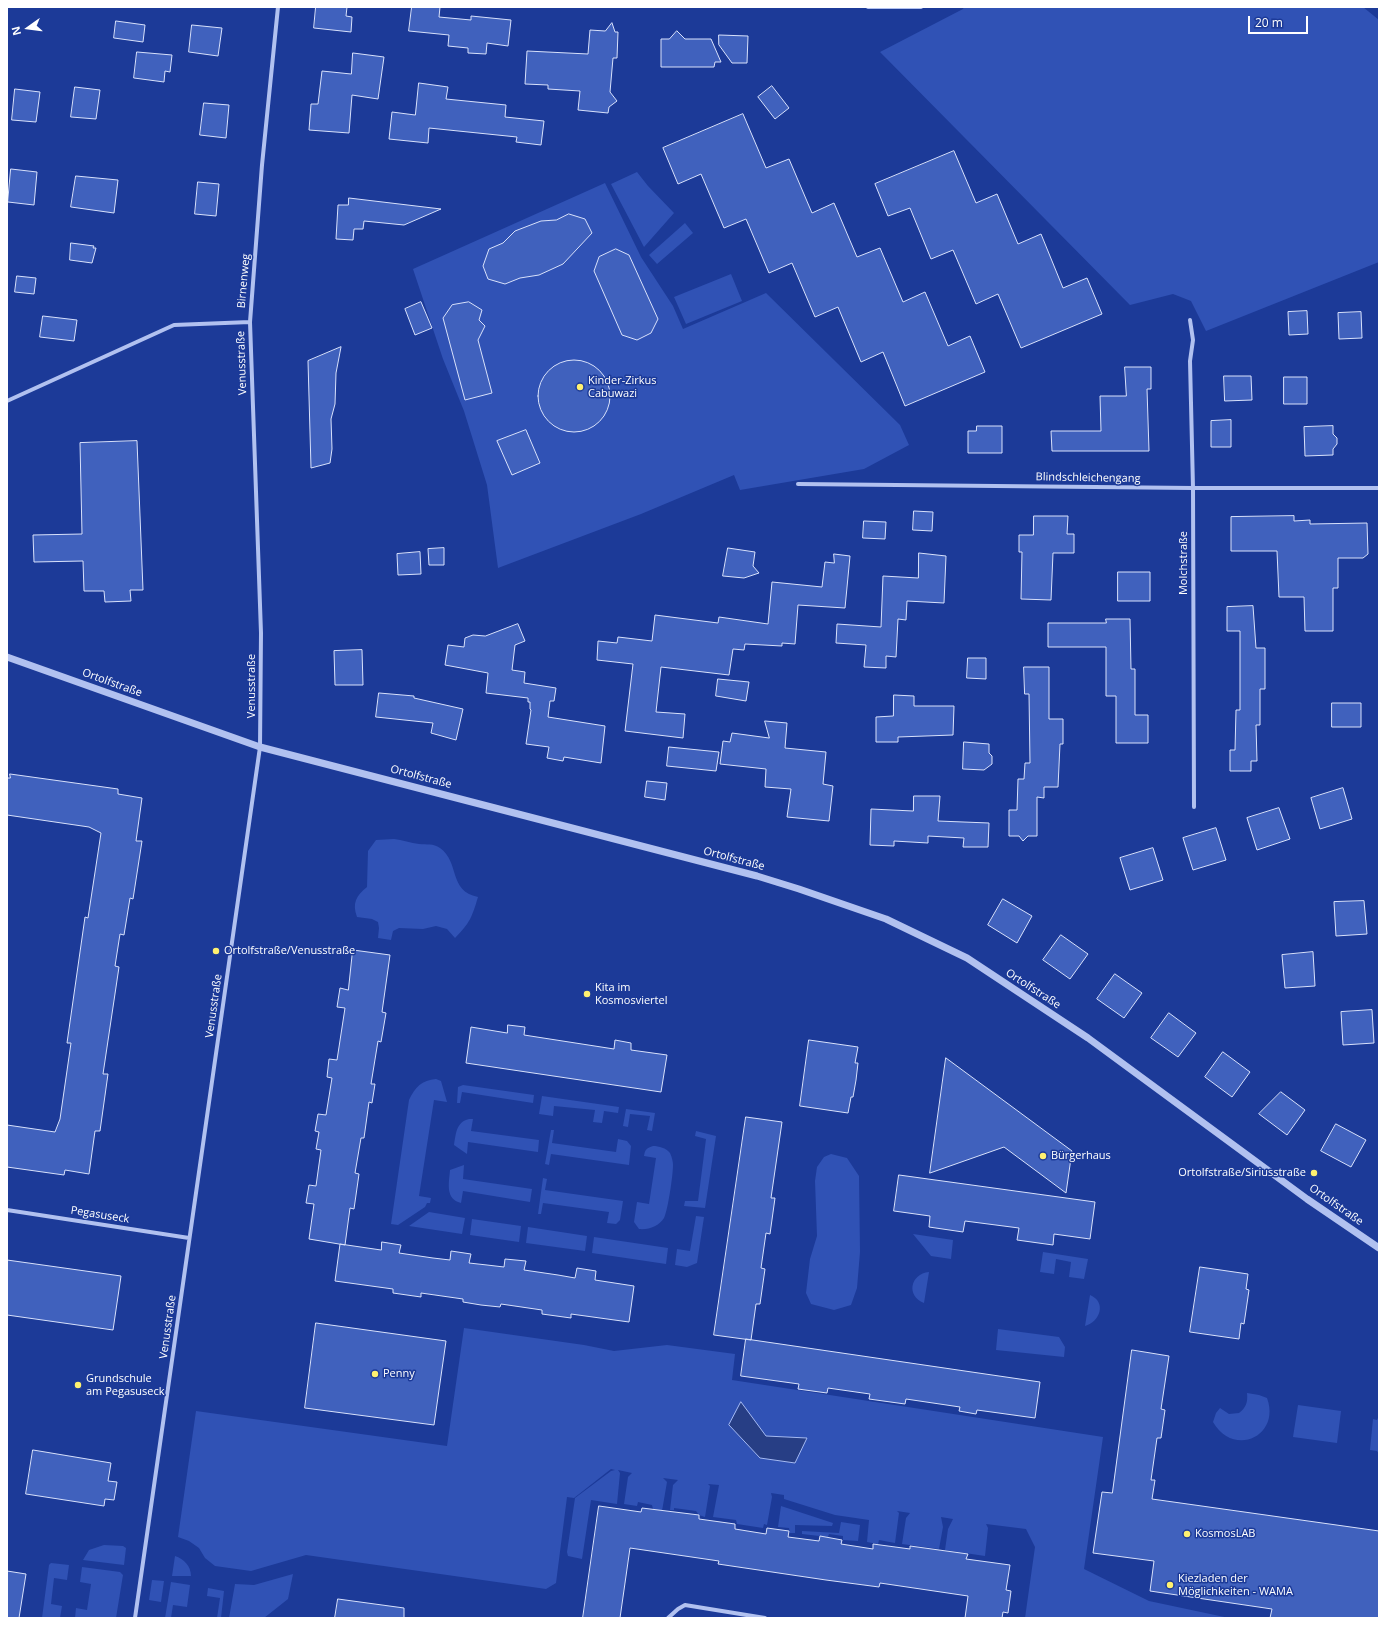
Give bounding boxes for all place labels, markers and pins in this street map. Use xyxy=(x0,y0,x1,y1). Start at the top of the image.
place label: Kinder-Zirkus Cabuwazi xyxy=(588,374,657,400)
marker: Kinder-Zirkus Cabuwazi xyxy=(575,382,585,392)
place label: Ortolfstraße/Venusstraße xyxy=(224,944,355,958)
marker: Ortolfstraße/Venusstraße xyxy=(211,946,221,956)
place label: Kita im Kosmosviertel xyxy=(595,981,667,1007)
marker: Kita im Kosmosviertel xyxy=(582,989,592,999)
place label: Bürgerhaus xyxy=(1051,1149,1111,1163)
marker: Bürgerhaus xyxy=(1038,1151,1048,1161)
place label: Ortolfstraße/Siriusstraße xyxy=(1178,1166,1306,1180)
marker: Ortolfstraße/Siriusstraße xyxy=(1309,1168,1319,1178)
place label: Penny xyxy=(383,1367,415,1381)
marker: Penny xyxy=(370,1369,380,1379)
place label: Grundschule am Pegasuseck xyxy=(86,1372,164,1398)
marker: Grundschule am Pegasuseck xyxy=(73,1380,83,1390)
place label: KosmosLAB xyxy=(1195,1527,1255,1541)
marker: KosmosLAB xyxy=(1182,1529,1192,1539)
place label: Kiezladen der Möglichkeiten - WAMA xyxy=(1178,1572,1293,1598)
marker: Kiezladen der Möglichkeiten - WAMA xyxy=(1165,1580,1175,1590)

